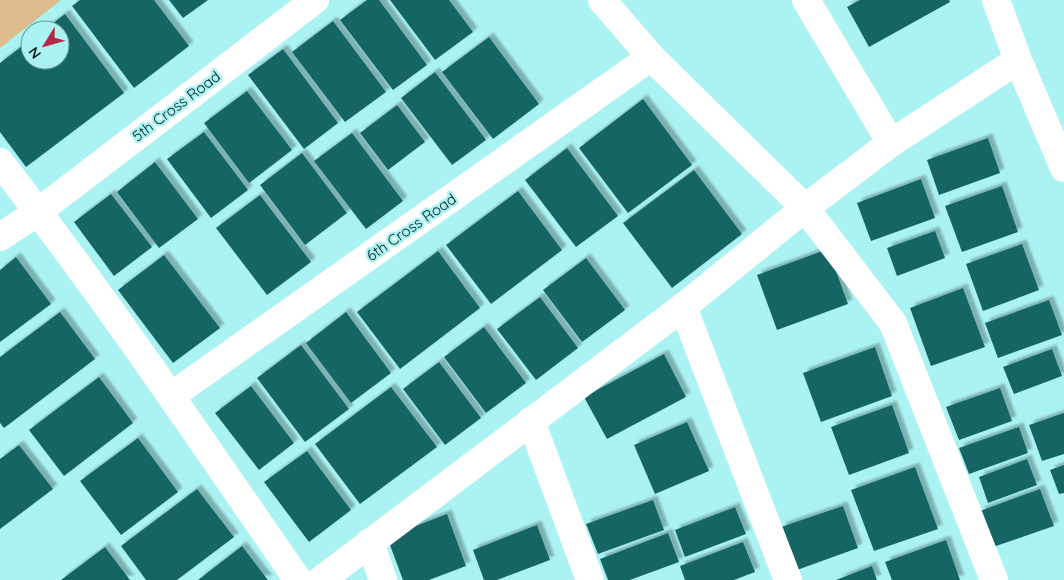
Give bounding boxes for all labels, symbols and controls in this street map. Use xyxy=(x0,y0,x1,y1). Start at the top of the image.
north arrow xyxy=(20,20,70,70)
text: N xyxy=(24,43,45,62)
street label: 5th Cross Road xyxy=(128,67,224,145)
street label: 6th Cross Road xyxy=(362,189,460,265)

